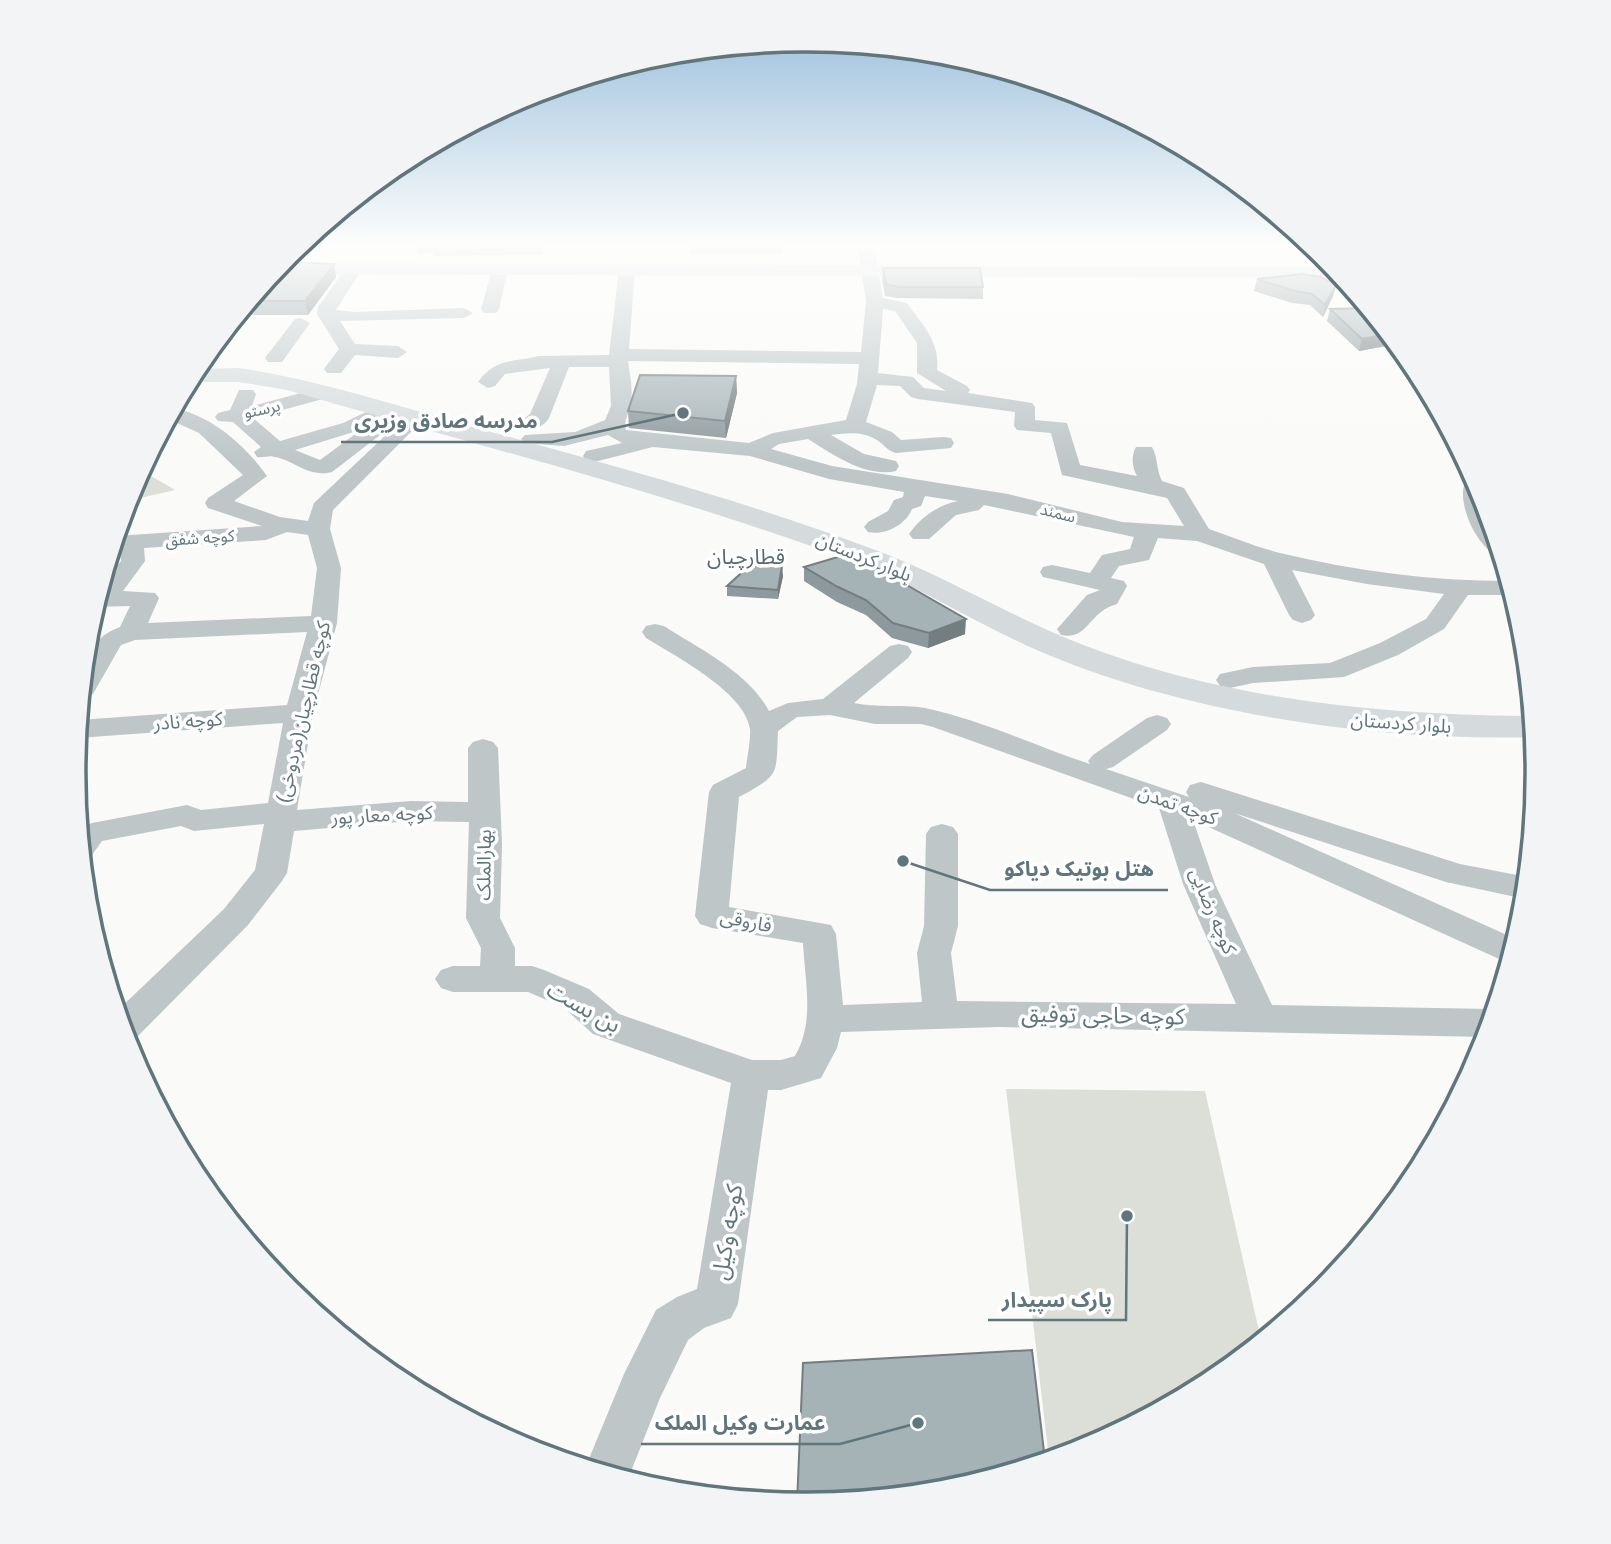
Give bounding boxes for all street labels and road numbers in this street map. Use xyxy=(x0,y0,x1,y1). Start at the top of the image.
street label: پرستو xyxy=(242,397,282,423)
street label: سمند xyxy=(1039,500,1077,526)
street label: کوچه شفق xyxy=(165,527,236,551)
street label: بلوار کردستان xyxy=(813,528,915,587)
street label: کوچه قطارچیان(مردوخی) xyxy=(272,618,336,805)
street label: کوچه نادر xyxy=(152,708,225,736)
street label: بلوار کردستان xyxy=(1350,709,1452,738)
street label: کوچه تمدن xyxy=(1135,781,1221,831)
street label: کوچه معار پور xyxy=(330,802,435,830)
street label: بهارالملک xyxy=(473,829,496,901)
street label: کوچه رضایی xyxy=(1184,865,1241,959)
street label: فاروقی xyxy=(718,906,774,937)
street label: بن بست xyxy=(543,976,625,1038)
street label: کوچه حاجی توفیق xyxy=(1021,1001,1186,1032)
street label: کوچه وکیل xyxy=(707,1182,750,1282)

